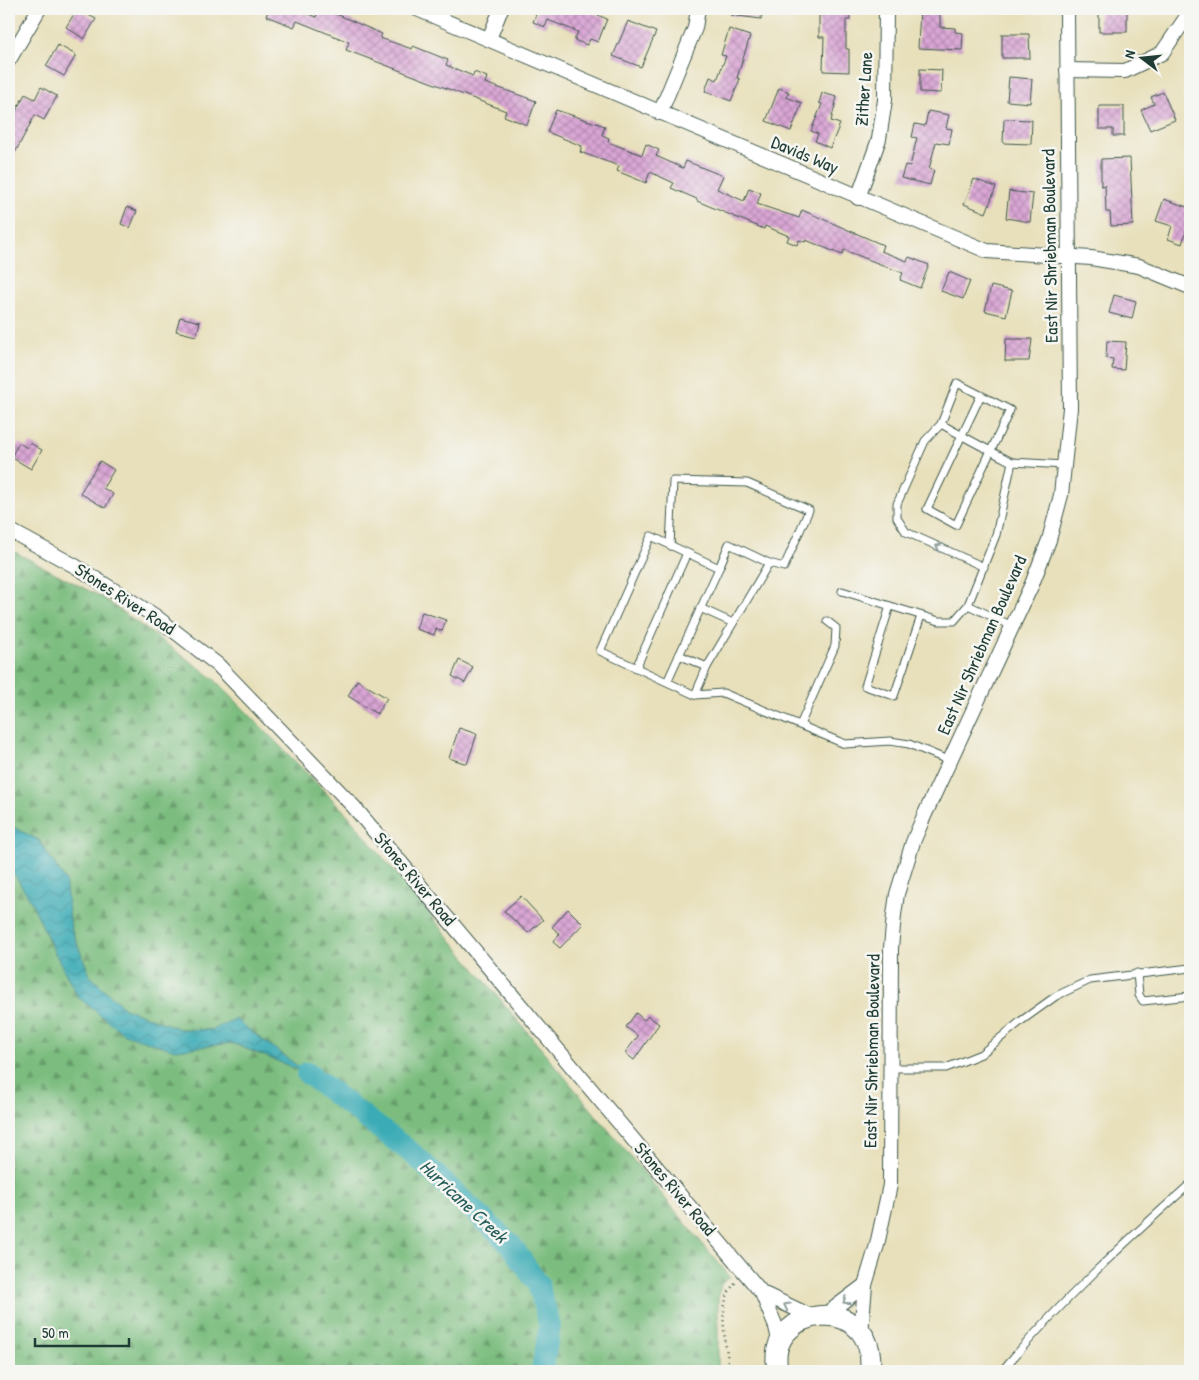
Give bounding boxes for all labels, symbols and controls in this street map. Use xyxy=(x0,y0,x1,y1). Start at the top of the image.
north arrow xyxy=(1116,32,1166,82)
text: N xyxy=(1119,48,1139,60)
street label: Zither Lane xyxy=(848,51,879,127)
street label: Davids Way xyxy=(768,129,843,180)
street label: East Nir Shriebman Boulevard xyxy=(1035,149,1064,343)
one-way arrow xyxy=(935,543,944,554)
street label: East Nir Shriebman Boulevard xyxy=(931,551,1032,738)
street label: Stones River Road xyxy=(70,557,180,640)
street label: Stones River Road xyxy=(369,827,462,931)
street label: East Nir Shriebman Boulevard xyxy=(857,954,886,1148)
street label: Stones River Road xyxy=(629,1137,722,1241)
water label: Hurricane Creek xyxy=(414,1153,515,1250)
one-way arrow xyxy=(842,1295,852,1304)
one-way arrow xyxy=(783,1302,792,1312)
scale bar xyxy=(35,1315,129,1347)
text: 50 m xyxy=(42,1322,69,1343)

